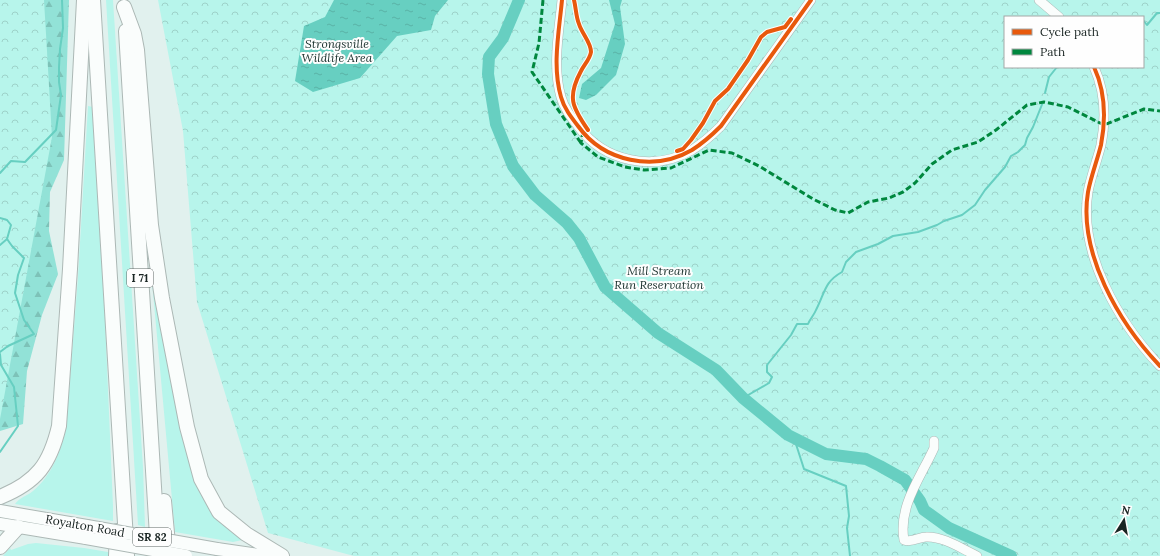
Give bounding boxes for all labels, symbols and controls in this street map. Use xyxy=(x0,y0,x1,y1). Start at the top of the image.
legend xyxy=(1004,16,1144,68)
text: Cycle path xyxy=(1040,24,1099,39)
park label: Strongsville Wildlife Area xyxy=(302,36,373,65)
text: Path xyxy=(1040,44,1065,59)
park label: Mill Stream Run Reservation xyxy=(614,263,704,292)
road number: I 71 xyxy=(127,269,153,287)
north arrow xyxy=(1104,500,1144,540)
text: N xyxy=(1120,502,1132,518)
street label: Royalton Road xyxy=(44,511,126,540)
road number: SR 82 xyxy=(133,528,171,546)

